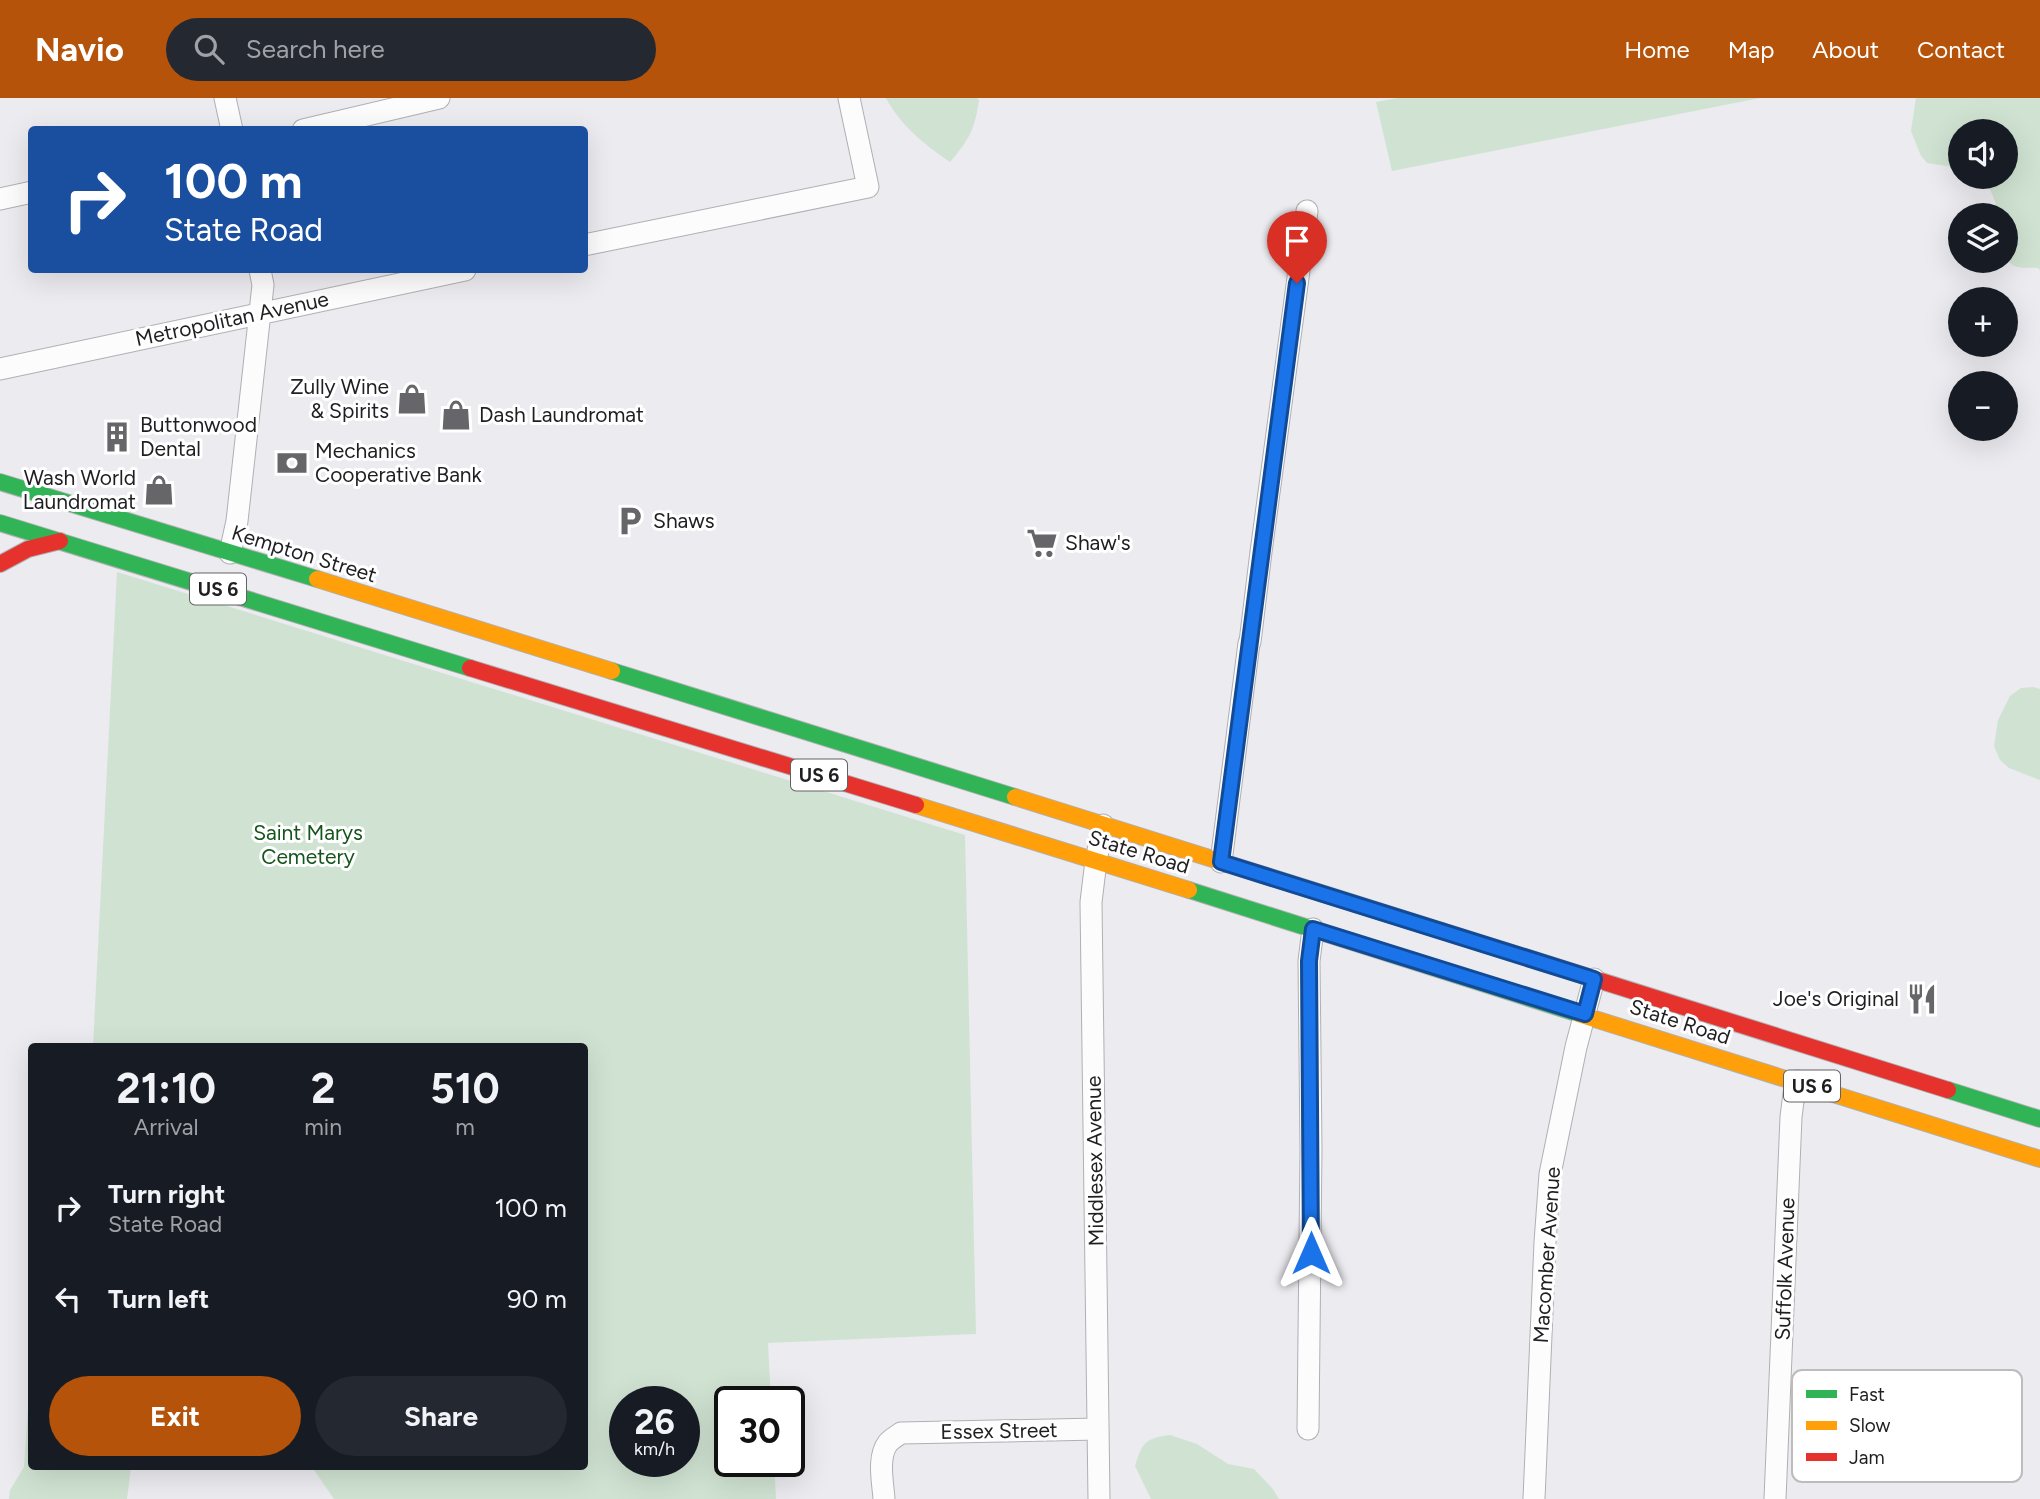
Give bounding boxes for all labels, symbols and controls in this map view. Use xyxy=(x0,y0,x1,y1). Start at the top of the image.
search box xyxy=(166,18,656,81)
text: Navio xyxy=(35,30,124,69)
icon: search xyxy=(190,30,228,68)
text: Search here xyxy=(246,33,385,65)
text: Home xyxy=(1624,35,1690,64)
text: Map xyxy=(1728,35,1774,64)
text: About xyxy=(1812,35,1879,64)
text: Contact xyxy=(1917,35,2005,64)
map controls xyxy=(1948,119,2018,441)
button: sound xyxy=(1948,119,2018,189)
text: 100 m xyxy=(164,151,303,210)
icon: right xyxy=(49,154,140,245)
button: layers xyxy=(1948,203,2018,273)
text: State Road xyxy=(164,211,323,249)
pin xyxy=(1267,211,1327,283)
icon: arrive xyxy=(1278,222,1316,260)
street label: Metropolitan Avenue xyxy=(133,286,331,351)
button: + xyxy=(1948,287,2018,357)
button: − xyxy=(1948,371,2018,441)
place label: Zully Wine & Spirits xyxy=(290,374,389,423)
shop icon: Zully Wine & Spirits xyxy=(395,382,429,416)
shop icon: Dash Laundromat xyxy=(439,398,473,432)
place label: Dash Laundromat xyxy=(479,402,644,427)
place label: Buttonwood Dental xyxy=(140,412,257,461)
building icon: Buttonwood Dental xyxy=(100,420,134,454)
place label: Mechanics Cooperative Bank xyxy=(315,438,483,487)
bank icon: Mechanics Cooperative Bank xyxy=(275,446,309,480)
place label: Wash World Laundromat xyxy=(23,465,136,514)
shop icon: Wash World Laundromat xyxy=(142,473,176,507)
parking icon: Shaws xyxy=(613,504,647,538)
place label: Shaws xyxy=(653,508,714,533)
street label: Kempton Street xyxy=(229,520,380,587)
supermarket icon: Shaw's xyxy=(1025,526,1059,560)
place label: Shaw's xyxy=(1065,530,1131,555)
road number: US 6 xyxy=(190,574,246,604)
road number: US 6 xyxy=(791,760,847,790)
park label: Saint Marys Cemetery xyxy=(253,820,363,869)
street label: State Road xyxy=(1086,824,1193,879)
restaurant icon: Joe's Original xyxy=(1905,982,1939,1016)
place label: Joe's Original xyxy=(1773,986,1899,1011)
street label: State Road xyxy=(1627,994,1734,1050)
text: 21:10 xyxy=(116,1063,216,1114)
text: 2 xyxy=(311,1063,335,1114)
text: 510 xyxy=(430,1063,500,1114)
road number: US 6 xyxy=(1784,1070,1840,1102)
street label: Middlesex Avenue xyxy=(1081,1075,1108,1247)
text: Arrival xyxy=(134,1113,199,1141)
text: min xyxy=(304,1113,342,1141)
text: m xyxy=(455,1113,475,1141)
street label: Macomber Avenue xyxy=(1528,1166,1565,1344)
text: Turn right xyxy=(108,1178,225,1210)
icon: right xyxy=(49,1189,87,1227)
text: 100 m xyxy=(494,1192,567,1224)
street label: Suffolk Avenue xyxy=(1770,1197,1799,1341)
text: State Road xyxy=(108,1210,222,1238)
position arrow xyxy=(1274,1216,1348,1290)
icon: left xyxy=(49,1280,87,1318)
text: Turn left xyxy=(108,1283,209,1315)
text: 90 m xyxy=(507,1283,567,1315)
legend xyxy=(1792,1370,2022,1482)
button: Exit xyxy=(49,1376,301,1456)
button: Share xyxy=(315,1376,567,1456)
text: Fast xyxy=(1849,1383,1885,1406)
speed limit sign: 30 xyxy=(714,1386,805,1477)
text: 26 xyxy=(634,1401,675,1443)
text: Slow xyxy=(1849,1414,1891,1437)
street label: Essex Street xyxy=(940,1417,1058,1444)
text: km/h xyxy=(634,1438,675,1460)
text: Jam xyxy=(1849,1446,1885,1469)

